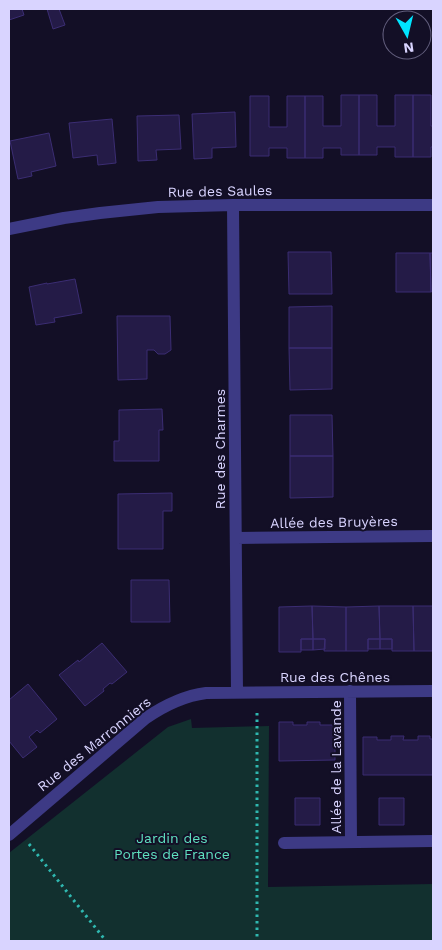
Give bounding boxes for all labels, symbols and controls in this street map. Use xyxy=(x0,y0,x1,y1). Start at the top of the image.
north arrow xyxy=(382,10,432,60)
text: N xyxy=(403,39,415,57)
street label: Rue des Saules xyxy=(167,182,273,200)
street label: Rue des Charmes xyxy=(212,389,228,509)
street label: Allée des Bruyères xyxy=(270,513,398,531)
street label: Rue des Chênes xyxy=(280,669,390,685)
street label: Rue des Marronniers xyxy=(34,693,154,795)
street label: Allée de la Lavande xyxy=(328,700,344,834)
park label: Jardin des Portes de France xyxy=(114,830,230,862)

